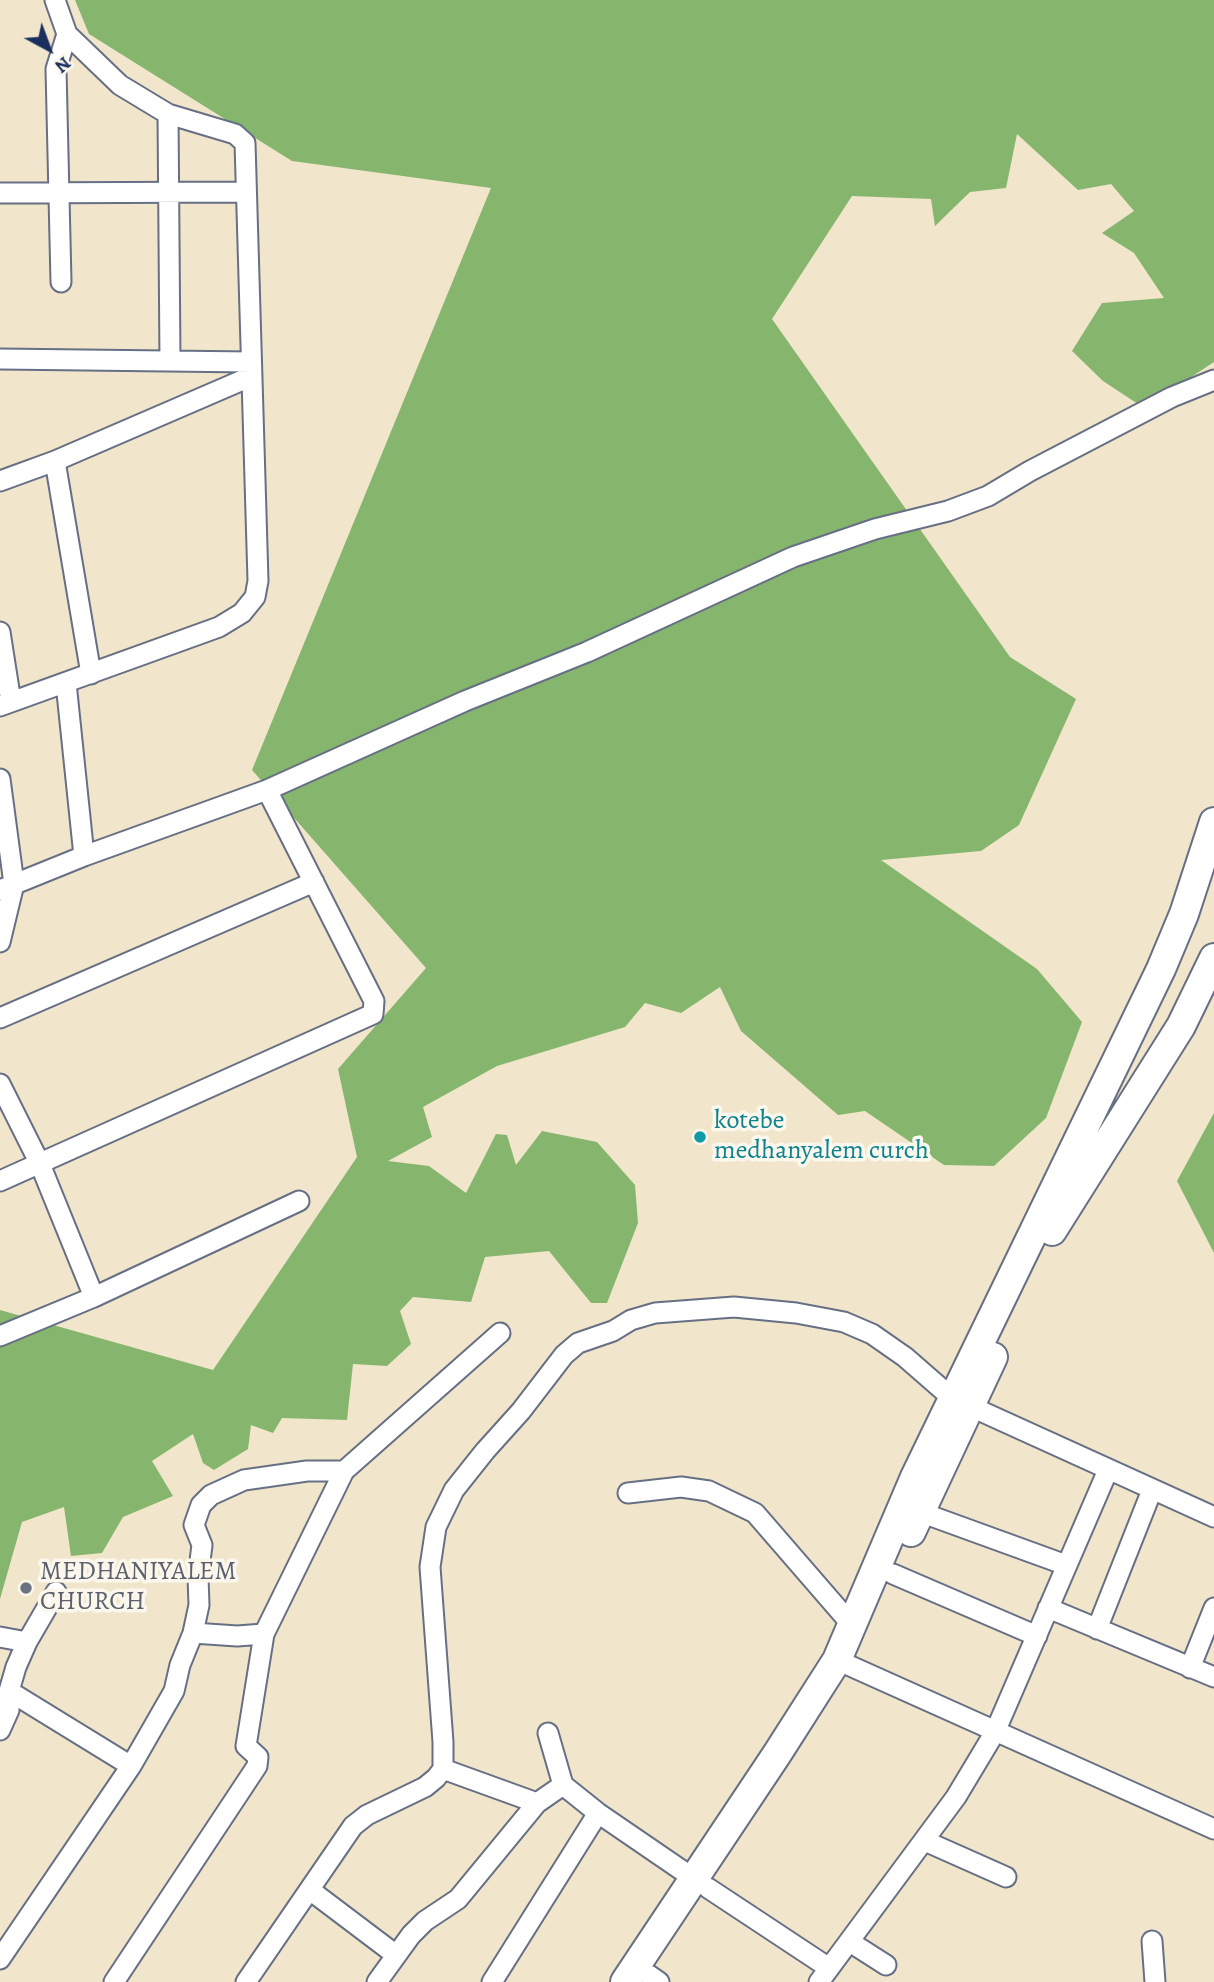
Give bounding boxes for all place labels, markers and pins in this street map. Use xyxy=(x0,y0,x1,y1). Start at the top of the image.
place label: kotebe medhanyalem curch xyxy=(714,1106,929,1168)
marker: kotebe medhanyalem curch xyxy=(692,1129,708,1145)
place label: MEDHANIYALEM CHURCH xyxy=(40,1557,236,1618)
marker: MEDHANIYALEM CHURCH xyxy=(18,1580,34,1596)

